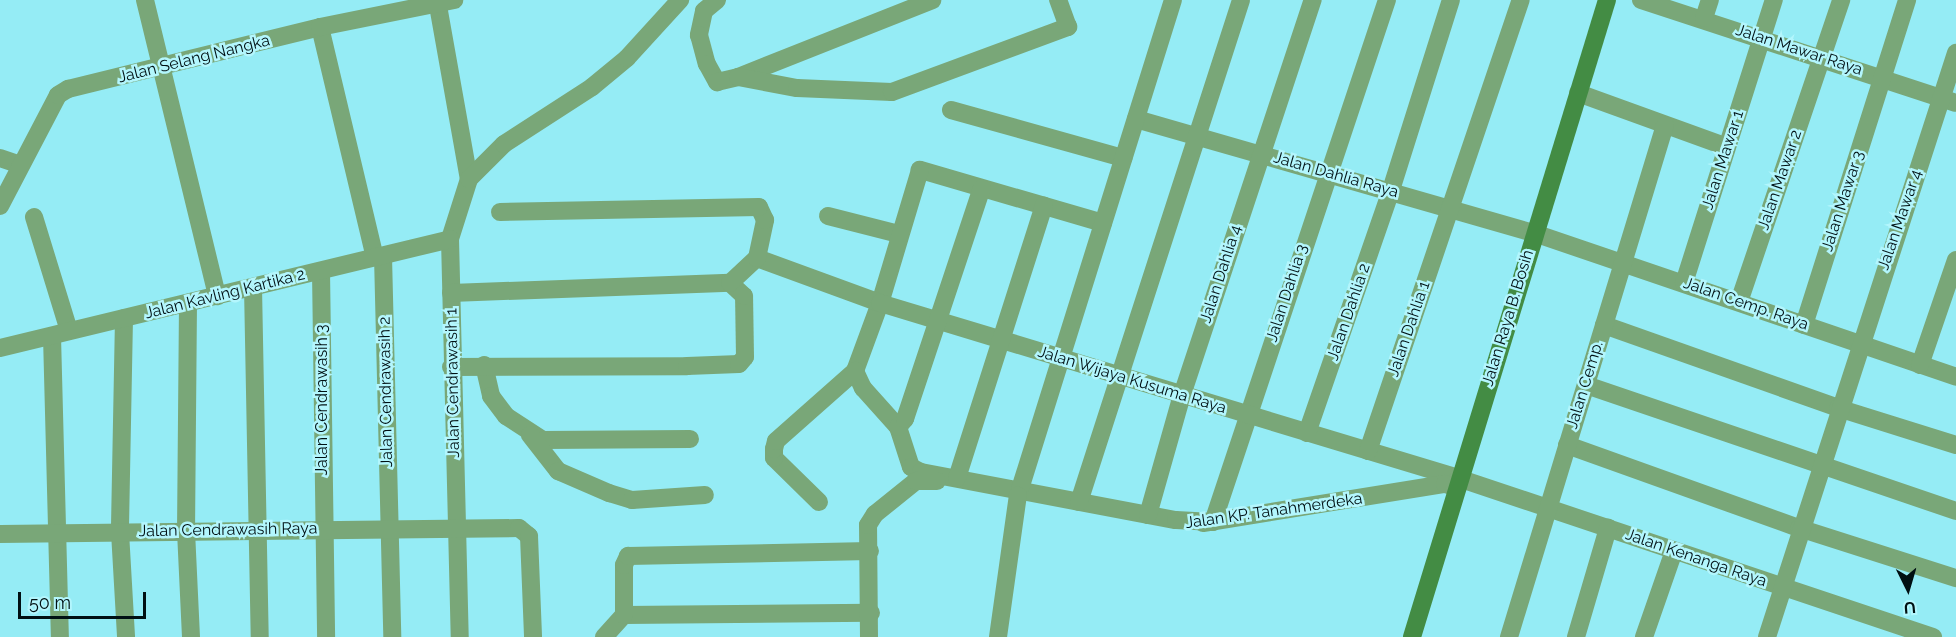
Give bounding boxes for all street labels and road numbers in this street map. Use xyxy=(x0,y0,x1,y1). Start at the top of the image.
street label: Jalan Mawar Raya xyxy=(1733,20,1865,80)
street label: Jalan Selang Nangka xyxy=(116,31,272,87)
street label: Jalan Mawar 1 xyxy=(1698,108,1748,212)
street label: Jalan Mawar 2 xyxy=(1754,127,1806,233)
street label: Jalan Dahlia Raya xyxy=(1271,148,1401,202)
street label: Jalan Mawar 3 xyxy=(1818,148,1868,254)
street label: Jalan Mawar 4 xyxy=(1874,167,1926,273)
street label: Jalan Dahlia 4 xyxy=(1196,223,1246,325)
street label: Jalan Dahlia 3 xyxy=(1262,242,1312,344)
street label: Jalan Raya B. Bosih xyxy=(1478,248,1538,388)
street label: Jalan Dahlia 2 xyxy=(1323,261,1375,363)
street label: Jalan Kavling Kartika 2 xyxy=(143,265,307,323)
street label: Jalan Cemp. Raya xyxy=(1681,274,1811,334)
street label: Jalan Dahlia 1 xyxy=(1384,279,1434,379)
street label: Jalan Cendrawasih 1 xyxy=(442,308,464,458)
street label: Jalan Cendrawasih 2 xyxy=(375,316,397,468)
street label: Jalan Cendrawasih 3 xyxy=(312,324,332,476)
street label: Jalan Cemp. xyxy=(1563,339,1607,431)
street label: Jalan Wijaya Kusuma Raya xyxy=(1035,342,1229,418)
street label: Jalan KP. Tanahmerdeka xyxy=(1184,489,1364,533)
street label: Jalan Cendrawasih Raya xyxy=(139,519,317,541)
street label: Jalan Kenanga Raya xyxy=(1623,525,1769,591)

